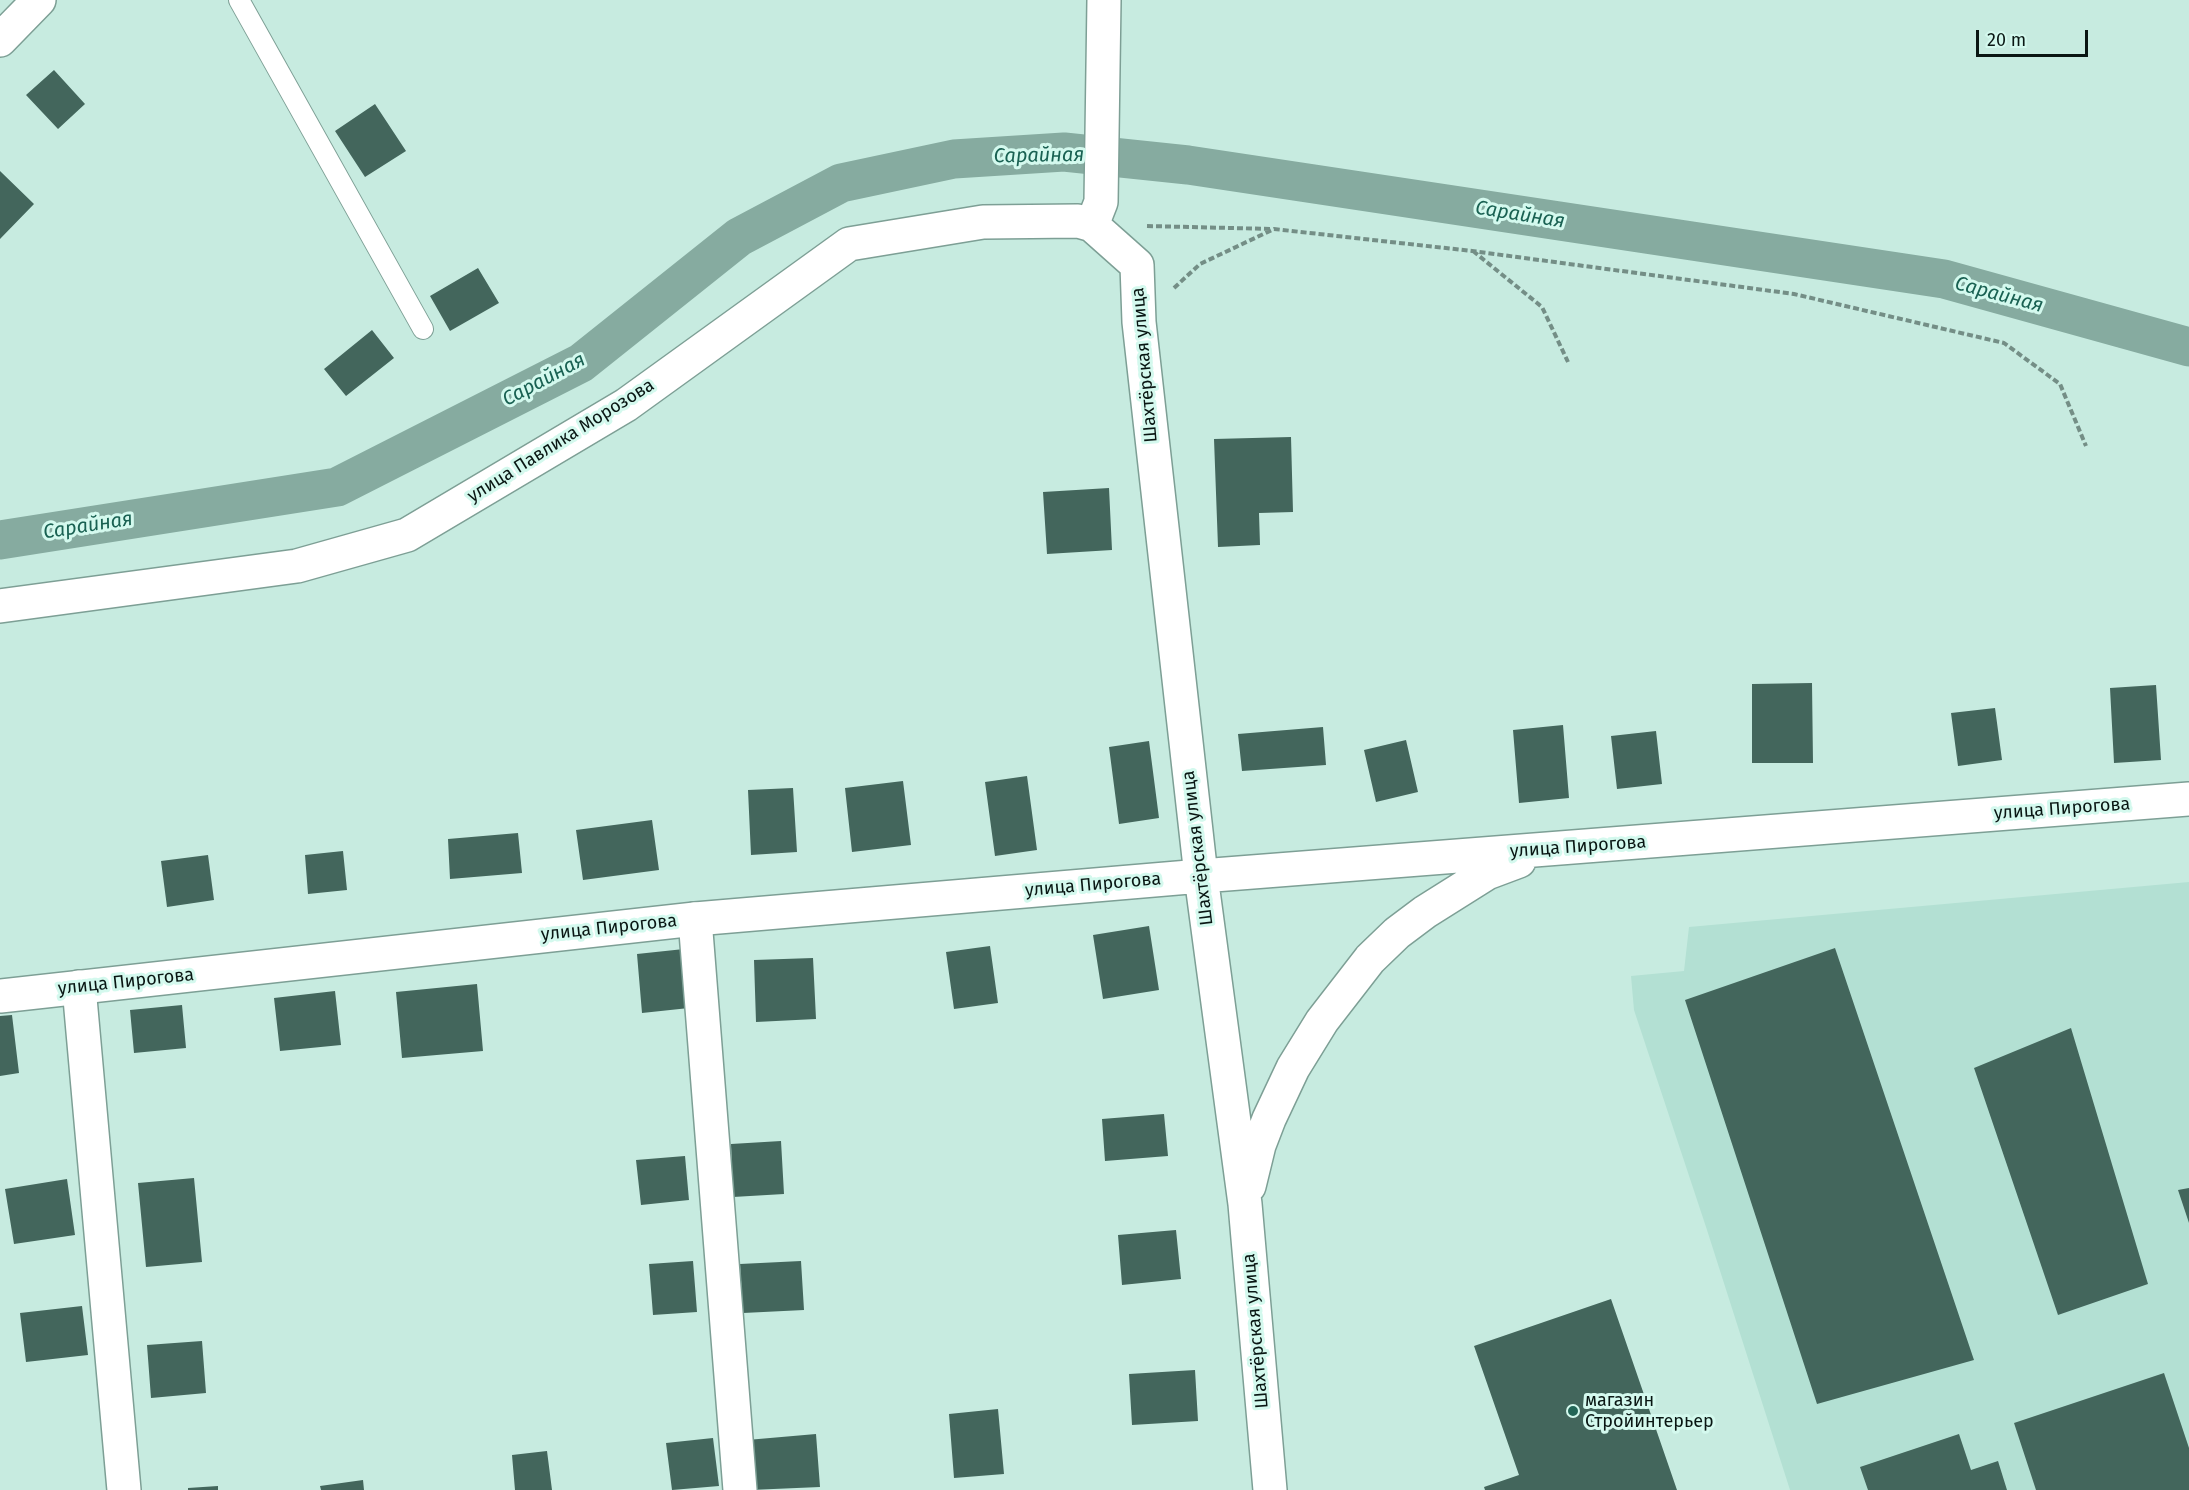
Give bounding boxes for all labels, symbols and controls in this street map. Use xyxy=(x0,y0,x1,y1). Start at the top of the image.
scale bar xyxy=(1979,18,2092,56)
text: 20 m xyxy=(1987,29,2026,51)
water label: Сарайная xyxy=(994,143,1084,169)
water label: Сарайная xyxy=(1473,196,1567,234)
water label: Сарайная xyxy=(1952,272,2046,318)
street label: Шахтёрская улица xyxy=(1127,287,1163,443)
water label: Сарайная xyxy=(498,348,590,412)
street label: улица Павлика Морозова xyxy=(464,375,658,507)
water label: Сарайная xyxy=(41,507,135,545)
street label: Шахтёрская улица xyxy=(1178,769,1218,927)
street label: улица Пирогова xyxy=(1993,793,2131,825)
street label: улица Пирогова xyxy=(1509,831,1647,863)
street label: улица Пирогова xyxy=(1024,868,1162,902)
street label: улица Пирогова xyxy=(540,910,678,946)
street label: улица Пирогова xyxy=(57,964,195,1000)
street label: Шахтёрская улица xyxy=(1238,1253,1274,1409)
place label: магазин Стройинтерьер xyxy=(1585,1390,1714,1432)
marker: магазин Стройинтерьер xyxy=(1566,1404,1580,1418)

